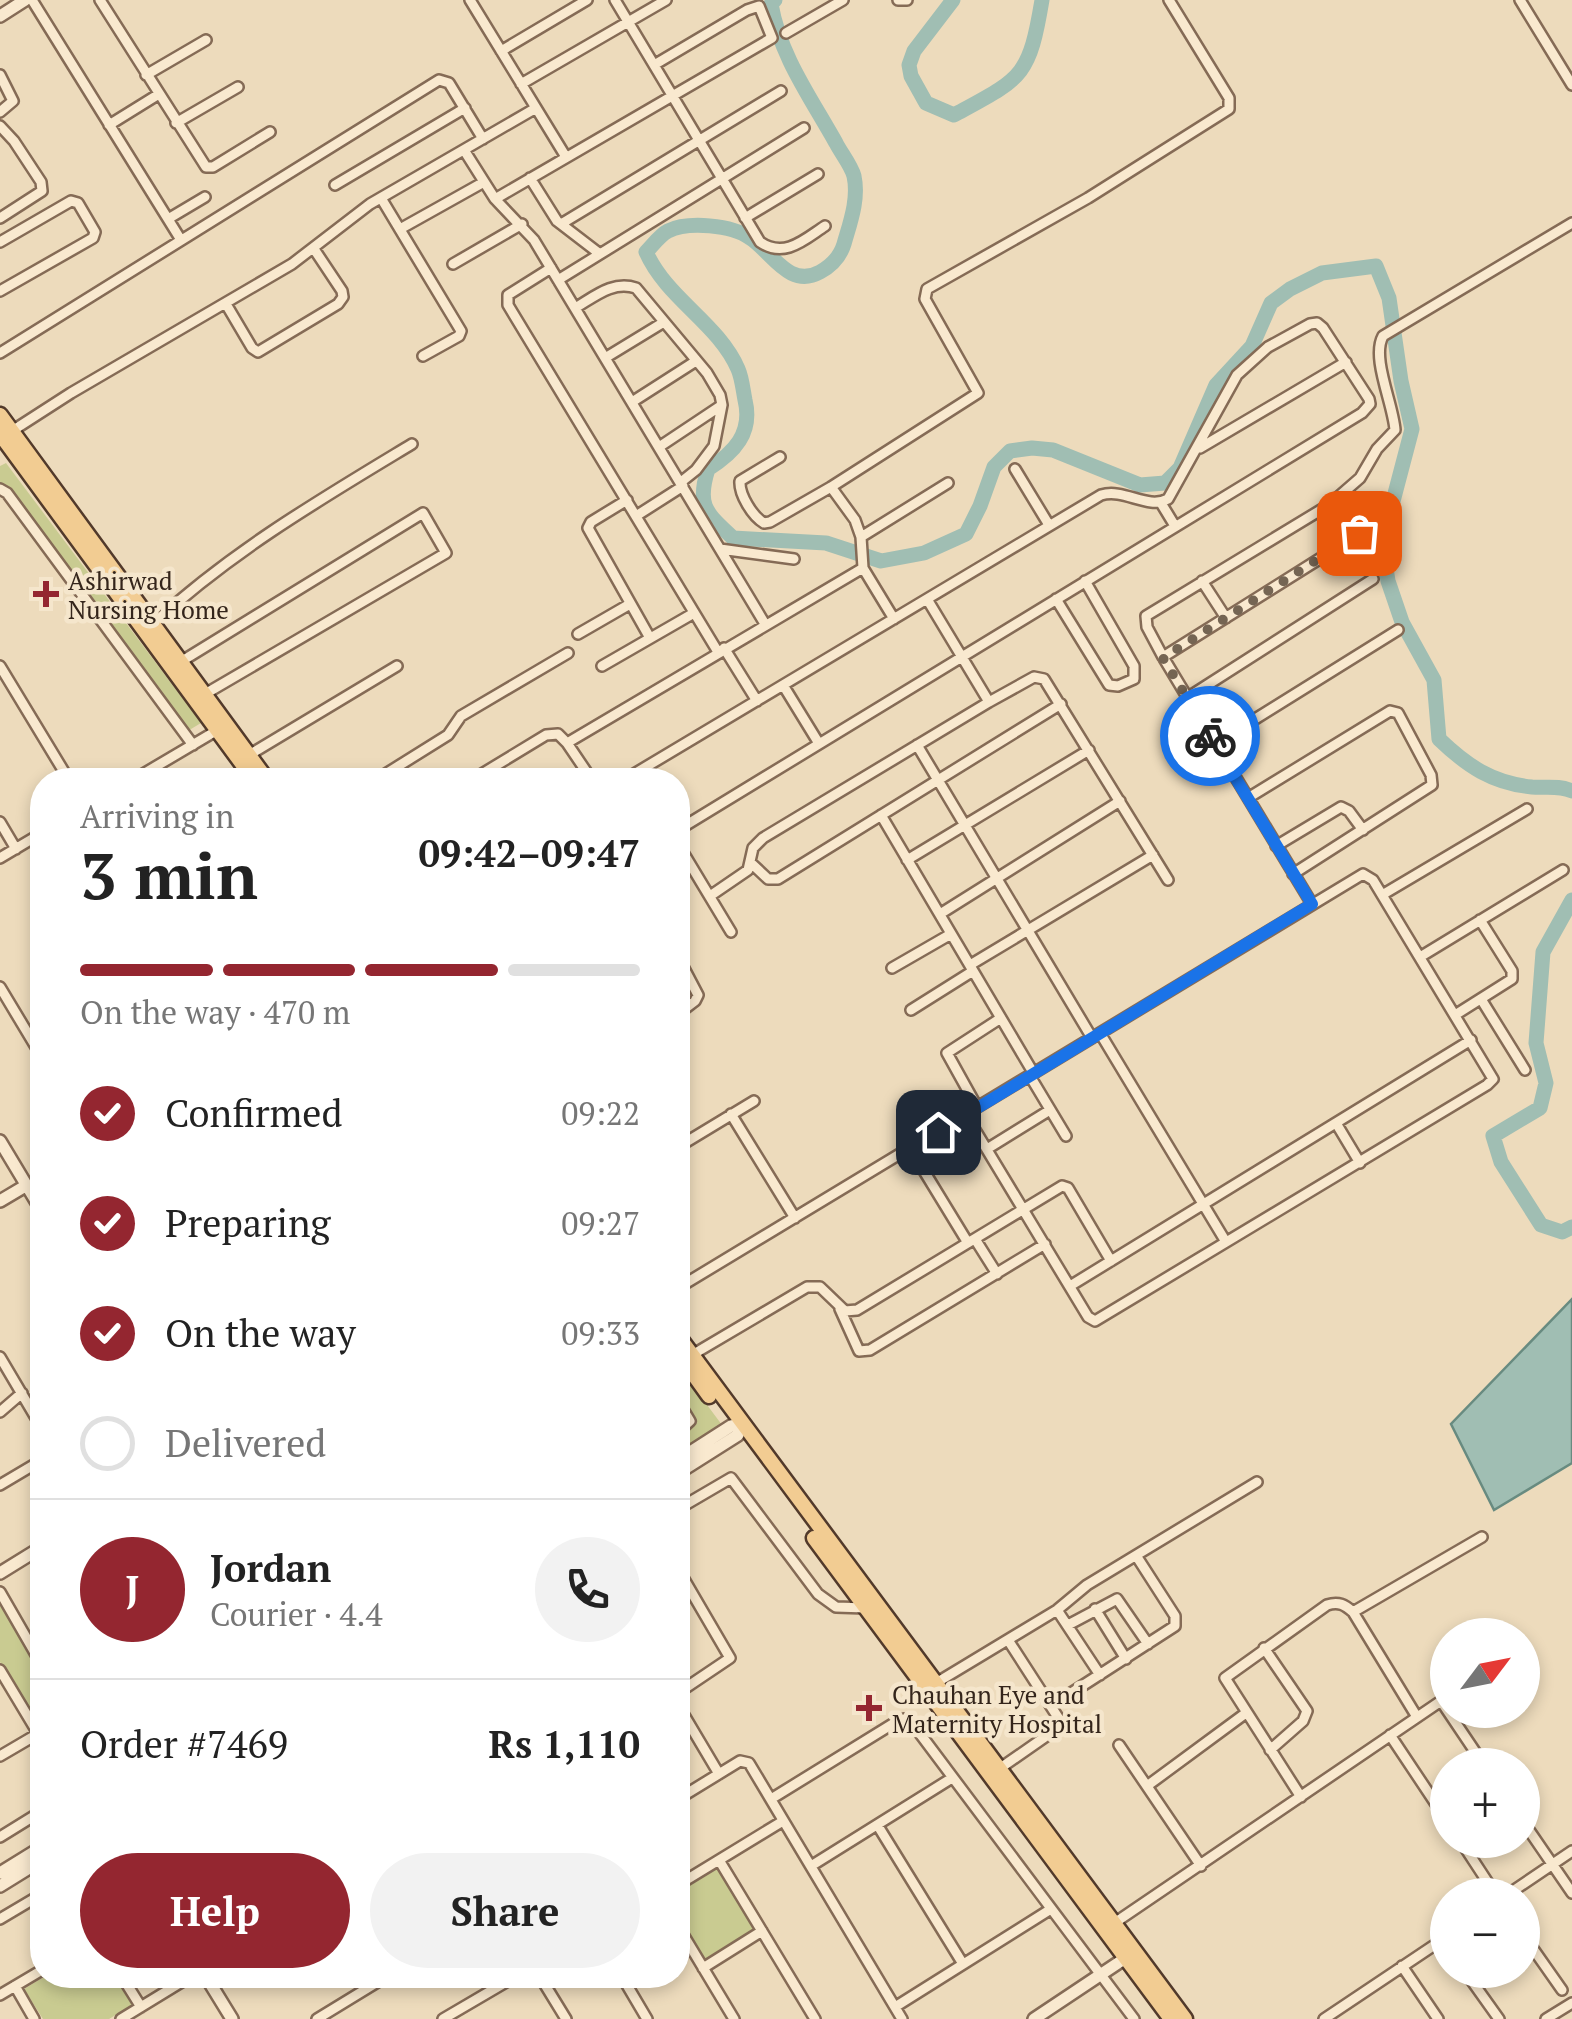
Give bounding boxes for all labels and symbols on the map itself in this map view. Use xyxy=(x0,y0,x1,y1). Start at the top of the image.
pin xyxy=(1317,491,1402,576)
place label: Ashirwad Nursing Home xyxy=(68,564,229,626)
marker: Ashirwad Nursing Home xyxy=(33,581,59,607)
courier xyxy=(1160,686,1260,786)
pin xyxy=(896,1090,981,1175)
north arrow xyxy=(1430,1618,1540,1728)
place label: Chauhan Eye and Maternity Hospital xyxy=(892,1678,1102,1740)
marker: Chauhan Eye and Maternity Hospital xyxy=(856,1695,882,1721)

